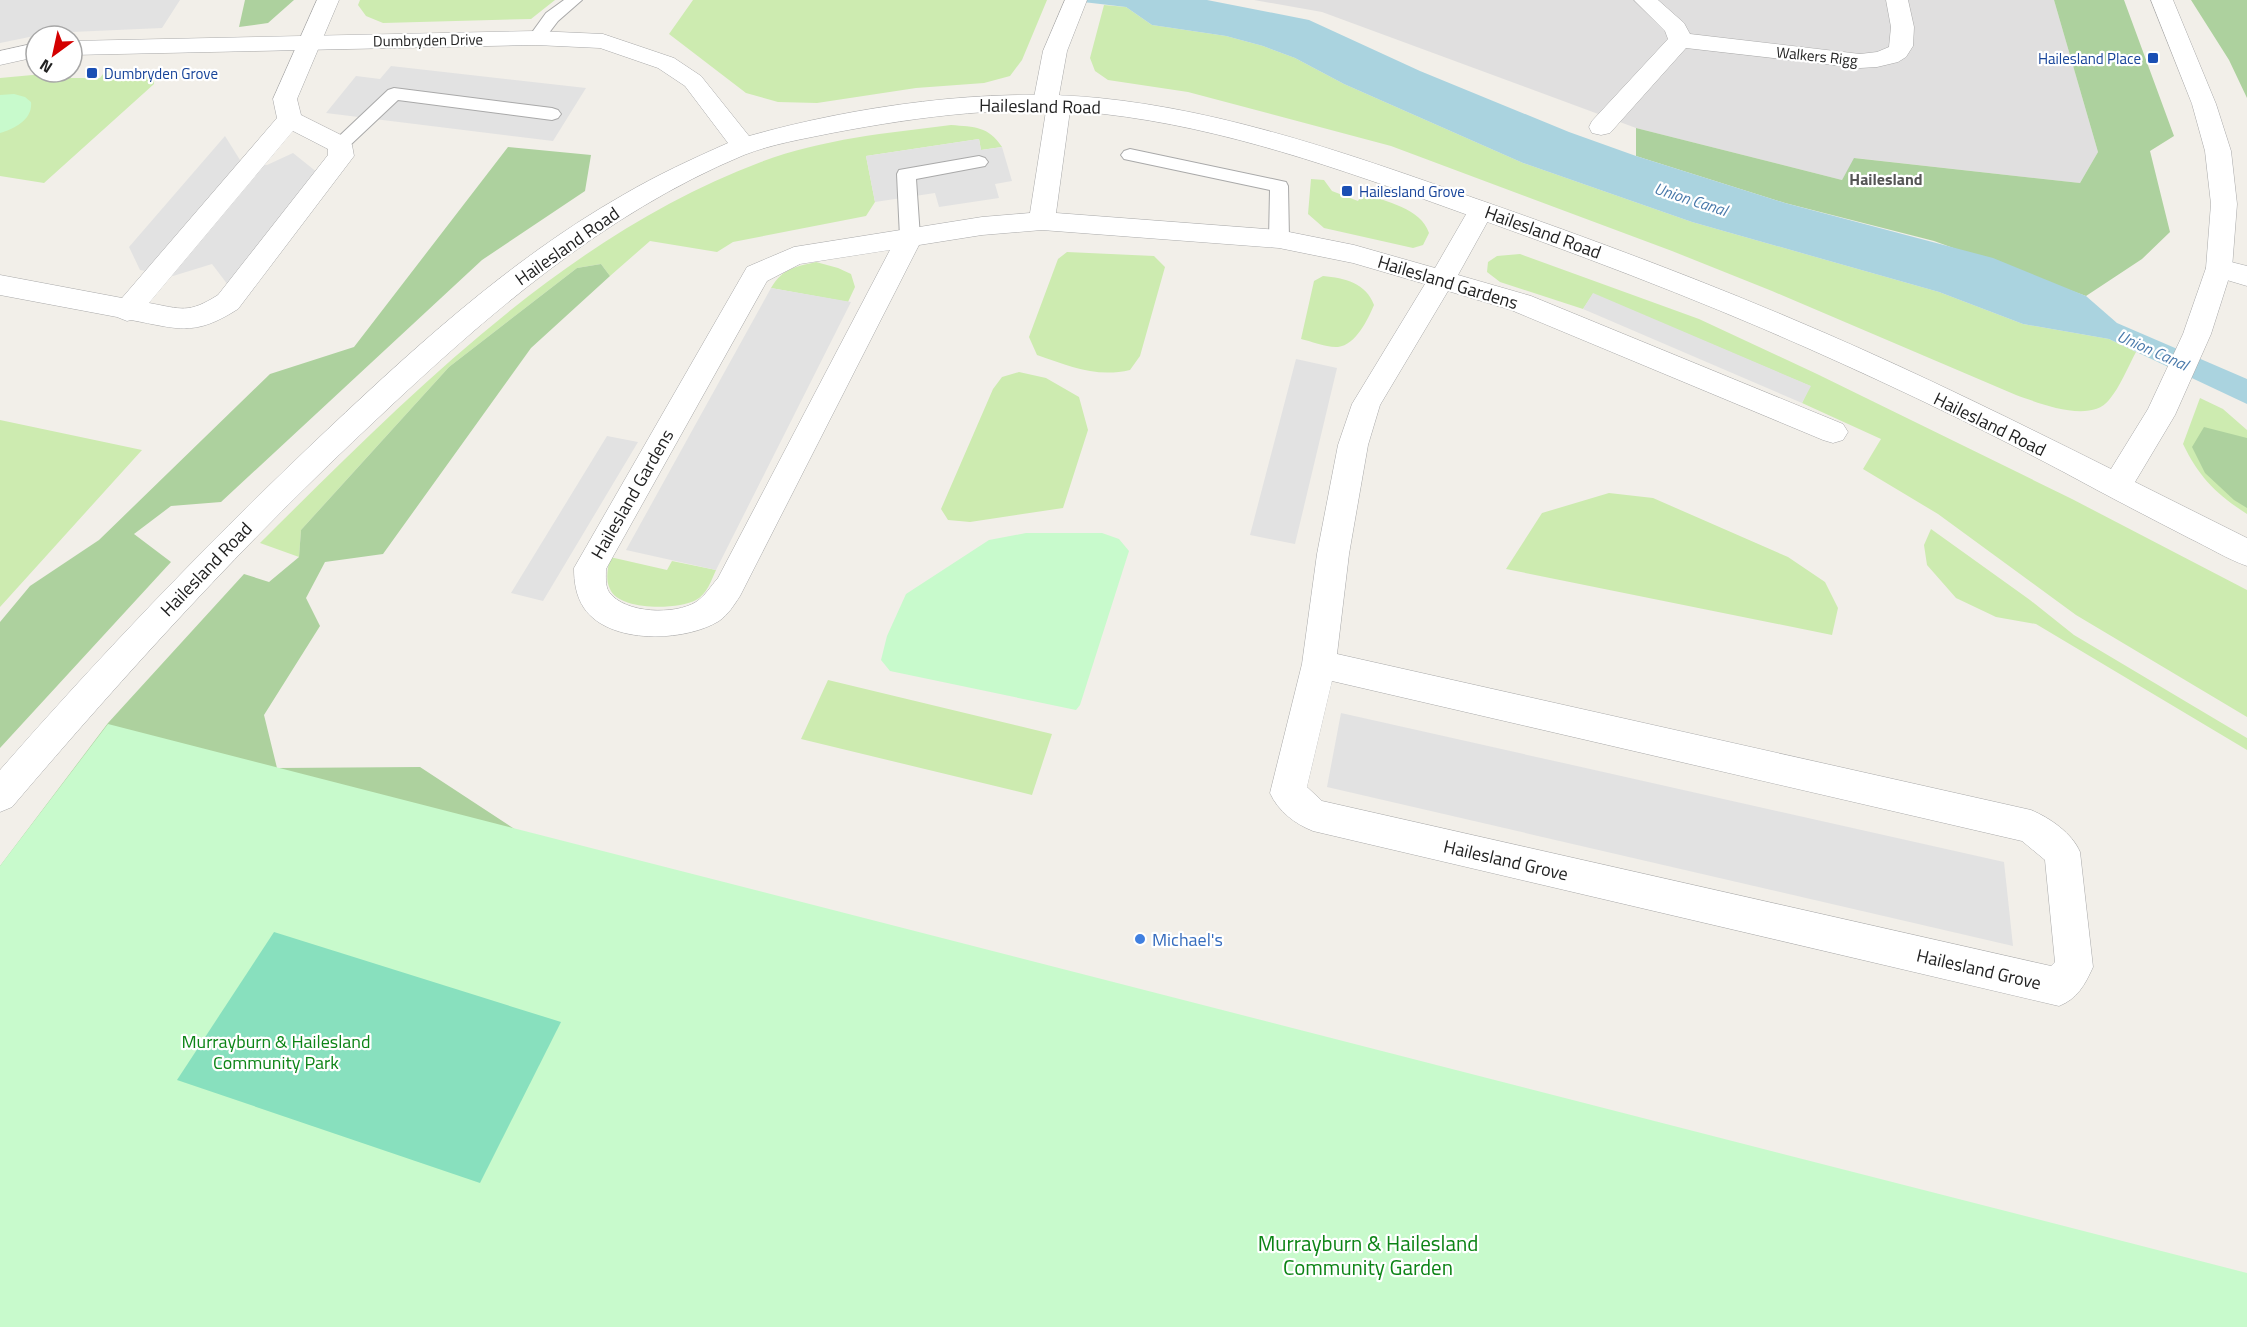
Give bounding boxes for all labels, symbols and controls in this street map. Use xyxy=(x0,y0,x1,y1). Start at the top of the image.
north arrow xyxy=(24,24,84,84)
street label: Dumbryden Drive xyxy=(373,28,483,52)
street label: Walkers Rigg xyxy=(1775,40,1859,72)
place label: Hailesland Place xyxy=(2038,47,2141,70)
marker: Hailesland Place xyxy=(2146,51,2160,65)
text: N xyxy=(35,53,57,80)
place label: Dumbryden Grove xyxy=(104,62,218,85)
marker: Dumbryden Grove xyxy=(85,66,99,80)
street label: Hailesland Road xyxy=(979,91,1101,121)
district label: Hailesland xyxy=(1849,167,1923,191)
water label: Union Canal xyxy=(1651,176,1732,223)
place label: Hailesland Grove xyxy=(1359,180,1465,203)
marker: Hailesland Grove xyxy=(1340,184,1354,198)
street label: Hailesland Road xyxy=(1481,198,1605,266)
street label: Hailesland Road xyxy=(509,200,625,292)
street label: Hailesland Gardens xyxy=(1374,248,1522,316)
water label: Union Canal xyxy=(2114,324,2194,377)
street label: Hailesland Road xyxy=(1929,385,2051,463)
street label: Hailesland Gardens xyxy=(584,424,680,564)
street label: Hailesland Road xyxy=(154,516,258,622)
street label: Hailesland Grove xyxy=(1441,833,1571,887)
place label: Michael's xyxy=(1152,926,1223,953)
marker: Michael's xyxy=(1133,932,1147,946)
street label: Hailesland Grove xyxy=(1914,942,2044,996)
park label: Murrayburn & Hailesland Community Park xyxy=(181,1028,371,1076)
park label: Murrayburn & Hailesland Community Garden xyxy=(1258,1227,1478,1283)

